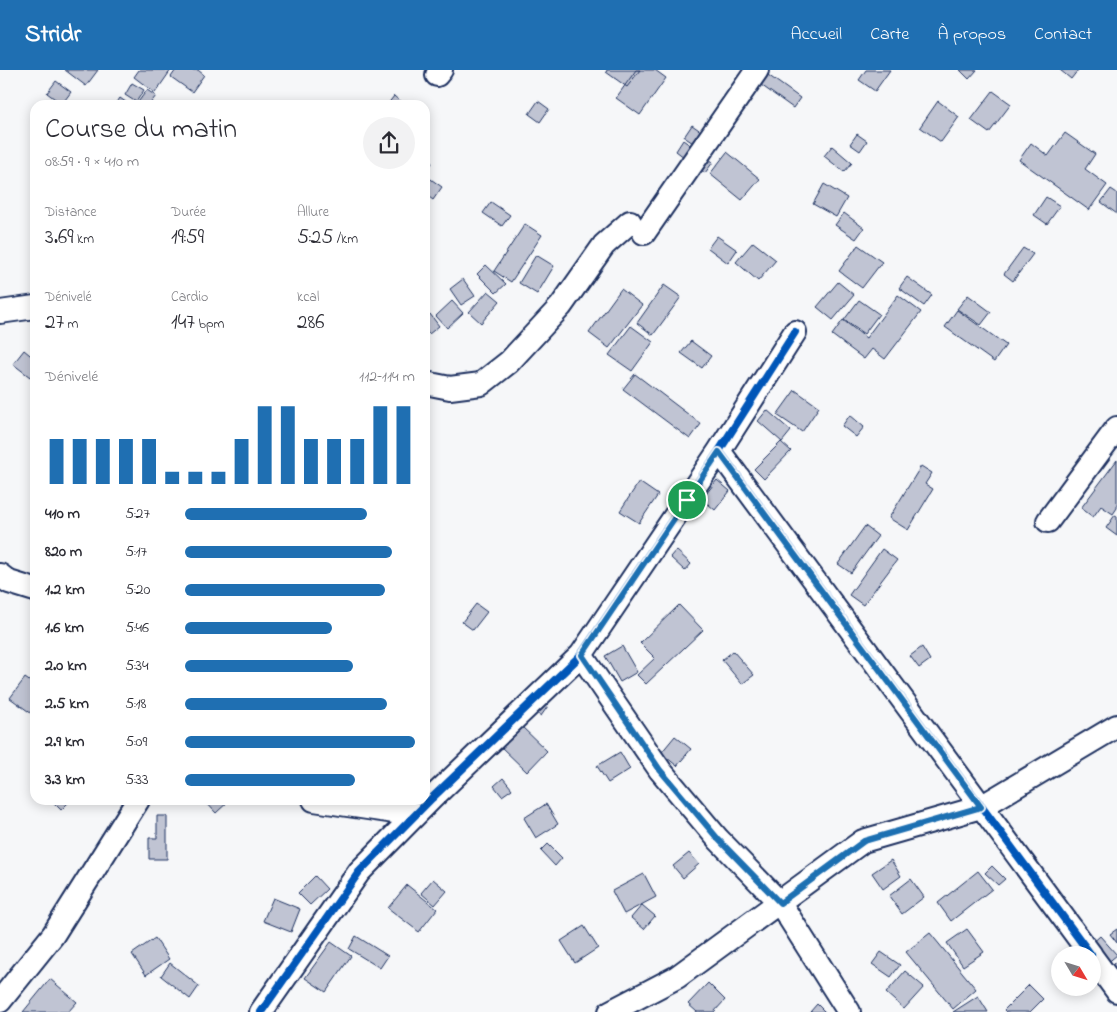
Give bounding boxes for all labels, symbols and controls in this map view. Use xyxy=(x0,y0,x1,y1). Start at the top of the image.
text: Stridr xyxy=(25,18,81,53)
text: Accueil xyxy=(790,22,842,48)
text: Carte xyxy=(870,22,909,48)
text: À propos xyxy=(937,22,1006,48)
text: Contact xyxy=(1034,22,1092,48)
text: Course du matin xyxy=(45,110,237,151)
button: share xyxy=(363,117,415,169)
text: 08:59 · 9 × 410 m xyxy=(45,150,139,174)
text: Distance xyxy=(45,202,97,223)
text: Durée xyxy=(171,202,206,223)
text: Allure xyxy=(297,202,329,223)
text: 3.69 xyxy=(45,223,74,253)
text: 19:59 xyxy=(171,223,204,253)
text: 5:25 xyxy=(297,223,333,253)
text: km xyxy=(74,229,94,250)
text: /km xyxy=(333,229,358,250)
text: Dénivelé xyxy=(45,287,92,308)
text: Cardio xyxy=(171,287,208,308)
text: kcal xyxy=(297,287,319,308)
text: 27 xyxy=(45,308,64,338)
text: 147 xyxy=(171,308,195,338)
text: 286 xyxy=(297,308,325,338)
text: m xyxy=(64,314,78,335)
text: bpm xyxy=(195,314,224,335)
text: Dénivelé xyxy=(45,365,98,389)
text: 112–114 m xyxy=(359,365,415,389)
pin xyxy=(666,479,708,521)
icon: arrive xyxy=(673,486,701,514)
text: 410 m xyxy=(45,502,80,526)
text: 5:27 xyxy=(125,502,150,526)
text: 820 m xyxy=(45,540,82,564)
text: 5:17 xyxy=(125,540,147,564)
text: 1.2 km xyxy=(45,578,85,602)
text: 5:20 xyxy=(125,578,150,602)
text: 1.6 km xyxy=(45,616,84,640)
text: 5:46 xyxy=(125,616,149,640)
text: 2.0 km xyxy=(45,654,87,678)
text: 5:34 xyxy=(125,654,149,678)
text: 2.5 km xyxy=(45,692,89,716)
text: 5:18 xyxy=(125,692,147,716)
text: 2.9 km xyxy=(45,730,84,754)
text: 5:09 xyxy=(125,730,147,754)
text: 3.3 km xyxy=(45,768,85,792)
text: 5:33 xyxy=(125,768,149,792)
north arrow xyxy=(1051,946,1101,996)
map controls xyxy=(1051,946,1101,996)

